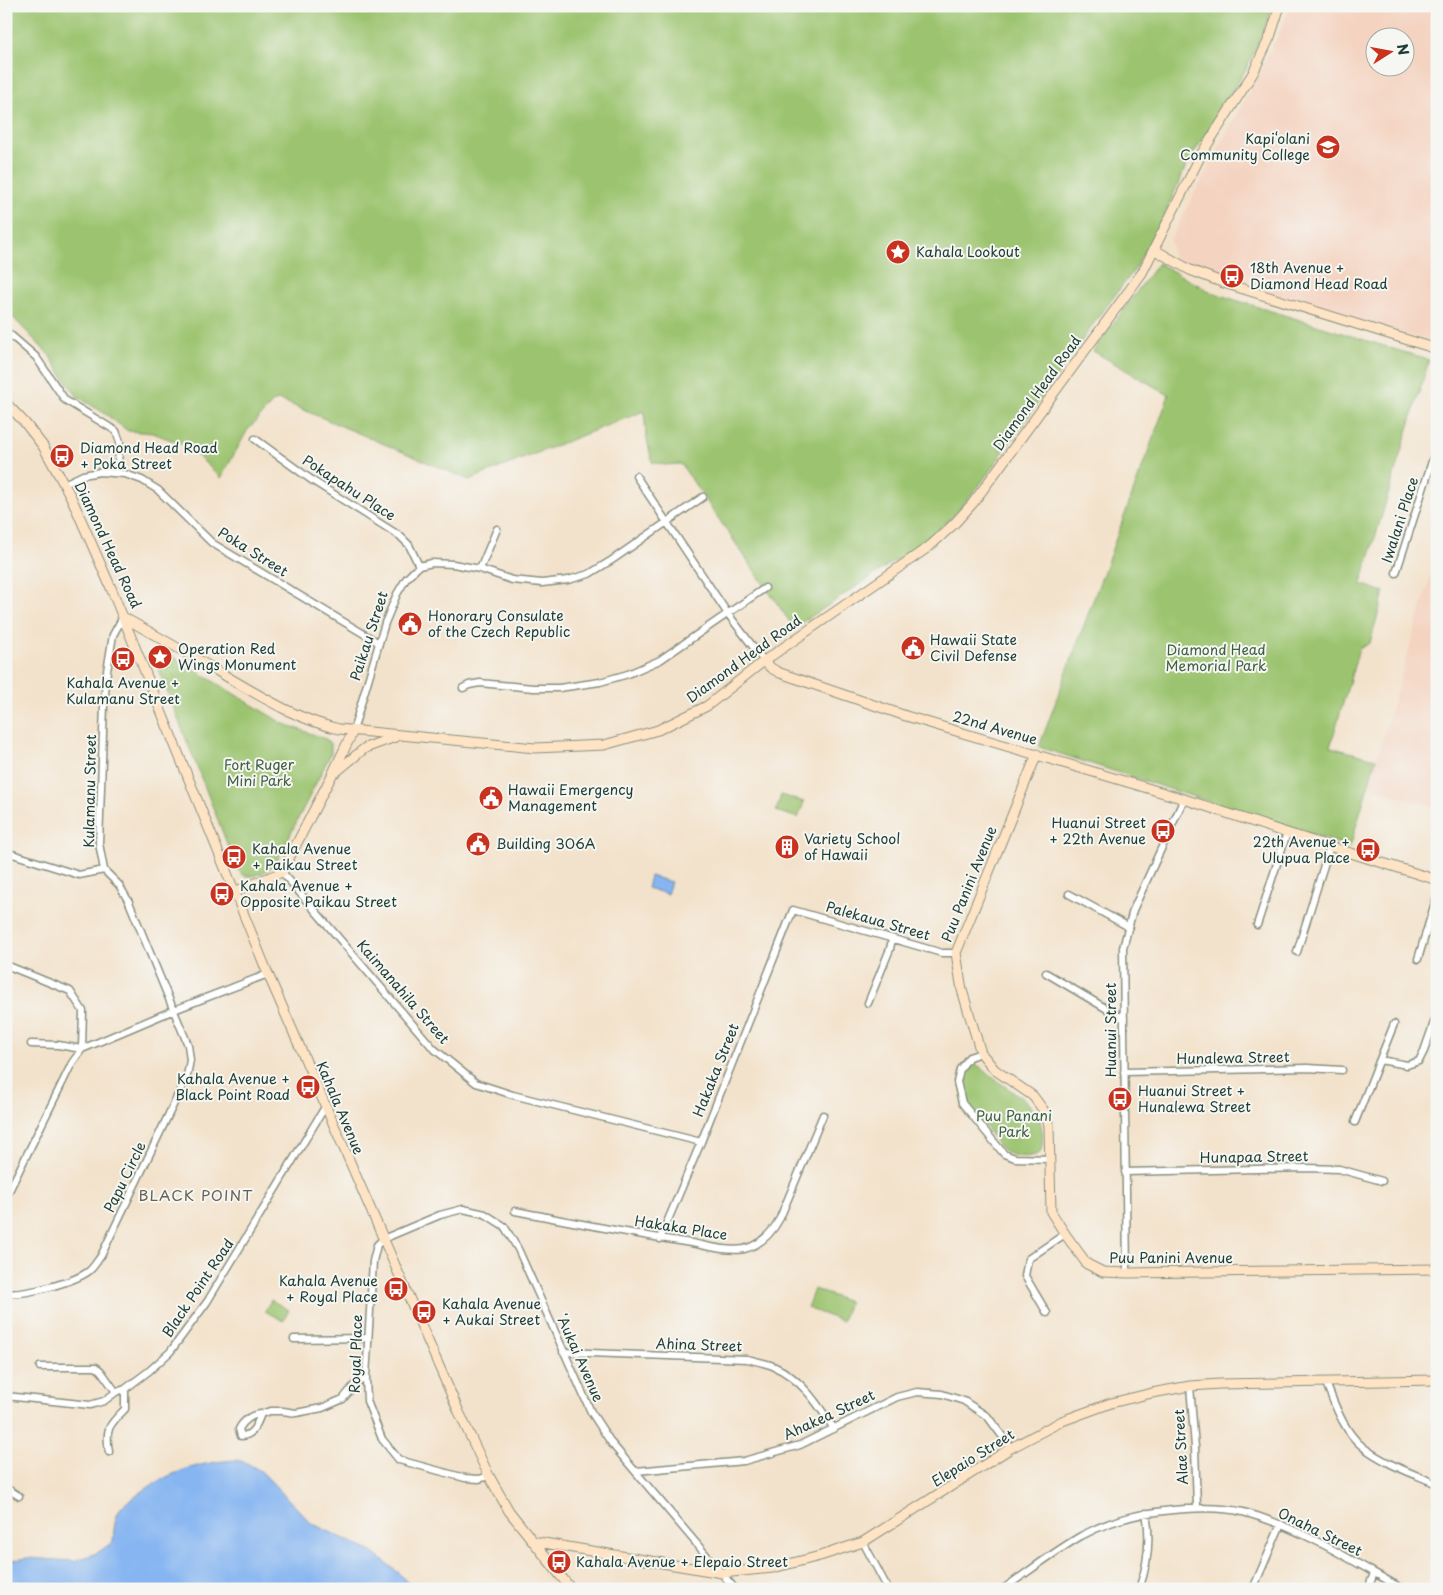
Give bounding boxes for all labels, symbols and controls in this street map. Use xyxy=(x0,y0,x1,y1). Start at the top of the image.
north arrow xyxy=(1366,28,1416,78)
text: N xyxy=(1392,42,1415,57)
place label: Kapi‘olani Community College xyxy=(1180,128,1310,165)
school or university icon: Kapi‘olani Community College xyxy=(1315,134,1341,160)
place icon: Kahala Lookout xyxy=(885,239,911,265)
place label: Kahala Lookout xyxy=(916,241,1020,262)
place label: 18th Avenue + Diamond Head Road xyxy=(1250,257,1388,294)
bus stop icon: 18th Avenue + Diamond Head Road xyxy=(1219,263,1245,289)
street label: Diamond Head Road xyxy=(988,331,1086,455)
place label: Diamond Head Road + Poka Street xyxy=(80,437,218,474)
bus stop icon: Diamond Head Road + Poka Street xyxy=(49,443,75,469)
street label: Pokapahu Place xyxy=(299,450,400,526)
street label: Iwalani Place xyxy=(1376,474,1423,566)
street label: Diamond Head Road xyxy=(70,478,147,612)
street label: Poka Street xyxy=(214,522,293,582)
street label: Paikau Street xyxy=(344,588,393,683)
place label: Honorary Consulate of the Czech Republic xyxy=(428,605,570,642)
street label: Diamond Head Road xyxy=(682,610,806,708)
public building icon: Honorary Consulate of the Czech Republic xyxy=(397,611,423,637)
place label: Hawaii State Civil Defense xyxy=(930,629,1017,666)
public building icon: Hawaii State Civil Defense xyxy=(900,635,926,661)
place label: Operation Red Wings Monument xyxy=(178,638,297,675)
park label: Diamond Head Memorial Park xyxy=(1166,639,1267,676)
place icon: Operation Red Wings Monument xyxy=(147,644,173,670)
bus stop icon: Kahala Avenue + Kulamanu Street xyxy=(110,646,136,672)
place label: Kahala Avenue + Kulamanu Street xyxy=(66,672,180,709)
street label: 22nd Avenue xyxy=(950,705,1040,750)
street label: Kulamanu Street xyxy=(78,734,101,848)
park label: Fort Ruger Mini Park xyxy=(224,754,295,791)
place label: Hawaii Emergency Management xyxy=(508,779,634,816)
public building icon: Hawaii Emergency Management xyxy=(478,785,504,811)
place label: Huanui Street + 22th Avenue xyxy=(1049,812,1146,849)
bus stop icon: Huanui Street + 22th Avenue xyxy=(1150,818,1176,844)
street label: Puu Panini Avenue xyxy=(936,822,1002,945)
place label: Variety School of Hawaii xyxy=(804,828,900,865)
public building icon: Building 306A xyxy=(465,831,491,857)
place label: 22th Avenue + Ulupua Place xyxy=(1253,831,1350,868)
place label: Building 306A xyxy=(496,833,596,854)
building icon: Variety School of Hawaii xyxy=(774,834,800,860)
bus stop icon: 22th Avenue + Ulupua Place xyxy=(1355,837,1381,863)
place label: Kahala Avenue + Paikau Street xyxy=(252,838,358,875)
bus stop icon: Kahala Avenue + Paikau Street xyxy=(221,844,247,870)
place label: Kahala Avenue + Opposite Paikau Street xyxy=(240,875,397,912)
bus stop icon: Kahala Avenue + Opposite Paikau Street xyxy=(209,881,235,907)
street label: Palekaua Street xyxy=(824,896,933,946)
street label: Kaimanahila Street xyxy=(352,935,455,1049)
street label: Huanui Street xyxy=(1100,982,1121,1077)
street label: Hakaka Street xyxy=(687,1020,744,1120)
street label: Hunalewa Street xyxy=(1176,1046,1290,1069)
street label: Kahala Avenue xyxy=(311,1058,370,1158)
place label: Kahala Avenue + Black Point Road xyxy=(175,1068,290,1105)
bus stop icon: Kahala Avenue + Black Point Road xyxy=(295,1074,321,1100)
place label: Huanui Street + Hunalewa Street xyxy=(1138,1080,1251,1117)
bus stop icon: Huanui Street + Hunalewa Street xyxy=(1107,1086,1133,1112)
park label: Puu Panani Park xyxy=(976,1105,1052,1142)
street label: Papu Circle xyxy=(98,1138,151,1216)
street label: Hunapaa Street xyxy=(1200,1145,1309,1168)
district label: BLACK POINT xyxy=(138,1183,254,1206)
street label: Hakaka Place xyxy=(633,1210,729,1245)
street label: Black Point Road xyxy=(157,1234,238,1341)
street label: Puu Panini Avenue xyxy=(1109,1247,1233,1268)
place label: Kahala Avenue + Royal Place xyxy=(279,1270,378,1307)
bus stop icon: Kahala Avenue + Royal Place xyxy=(383,1276,409,1302)
place label: Kahala Avenue + Aukai Street xyxy=(442,1293,541,1330)
bus stop icon: Kahala Avenue + Aukai Street xyxy=(411,1299,437,1325)
street label: ʻAukai Avenue xyxy=(552,1311,609,1405)
street label: Royal Place xyxy=(344,1314,367,1394)
street label: Ahina Street xyxy=(655,1332,743,1357)
street label: Ahakea Street xyxy=(780,1384,878,1445)
street label: Alae Street xyxy=(1168,1408,1193,1485)
street label: Elepaio Street xyxy=(927,1424,1019,1491)
street label: Onaha Street xyxy=(1275,1502,1366,1561)
bus stop icon: Kahala Avenue + Elepaio Street xyxy=(546,1549,572,1575)
place label: Kahala Avenue + Elepaio Street xyxy=(576,1551,788,1572)

